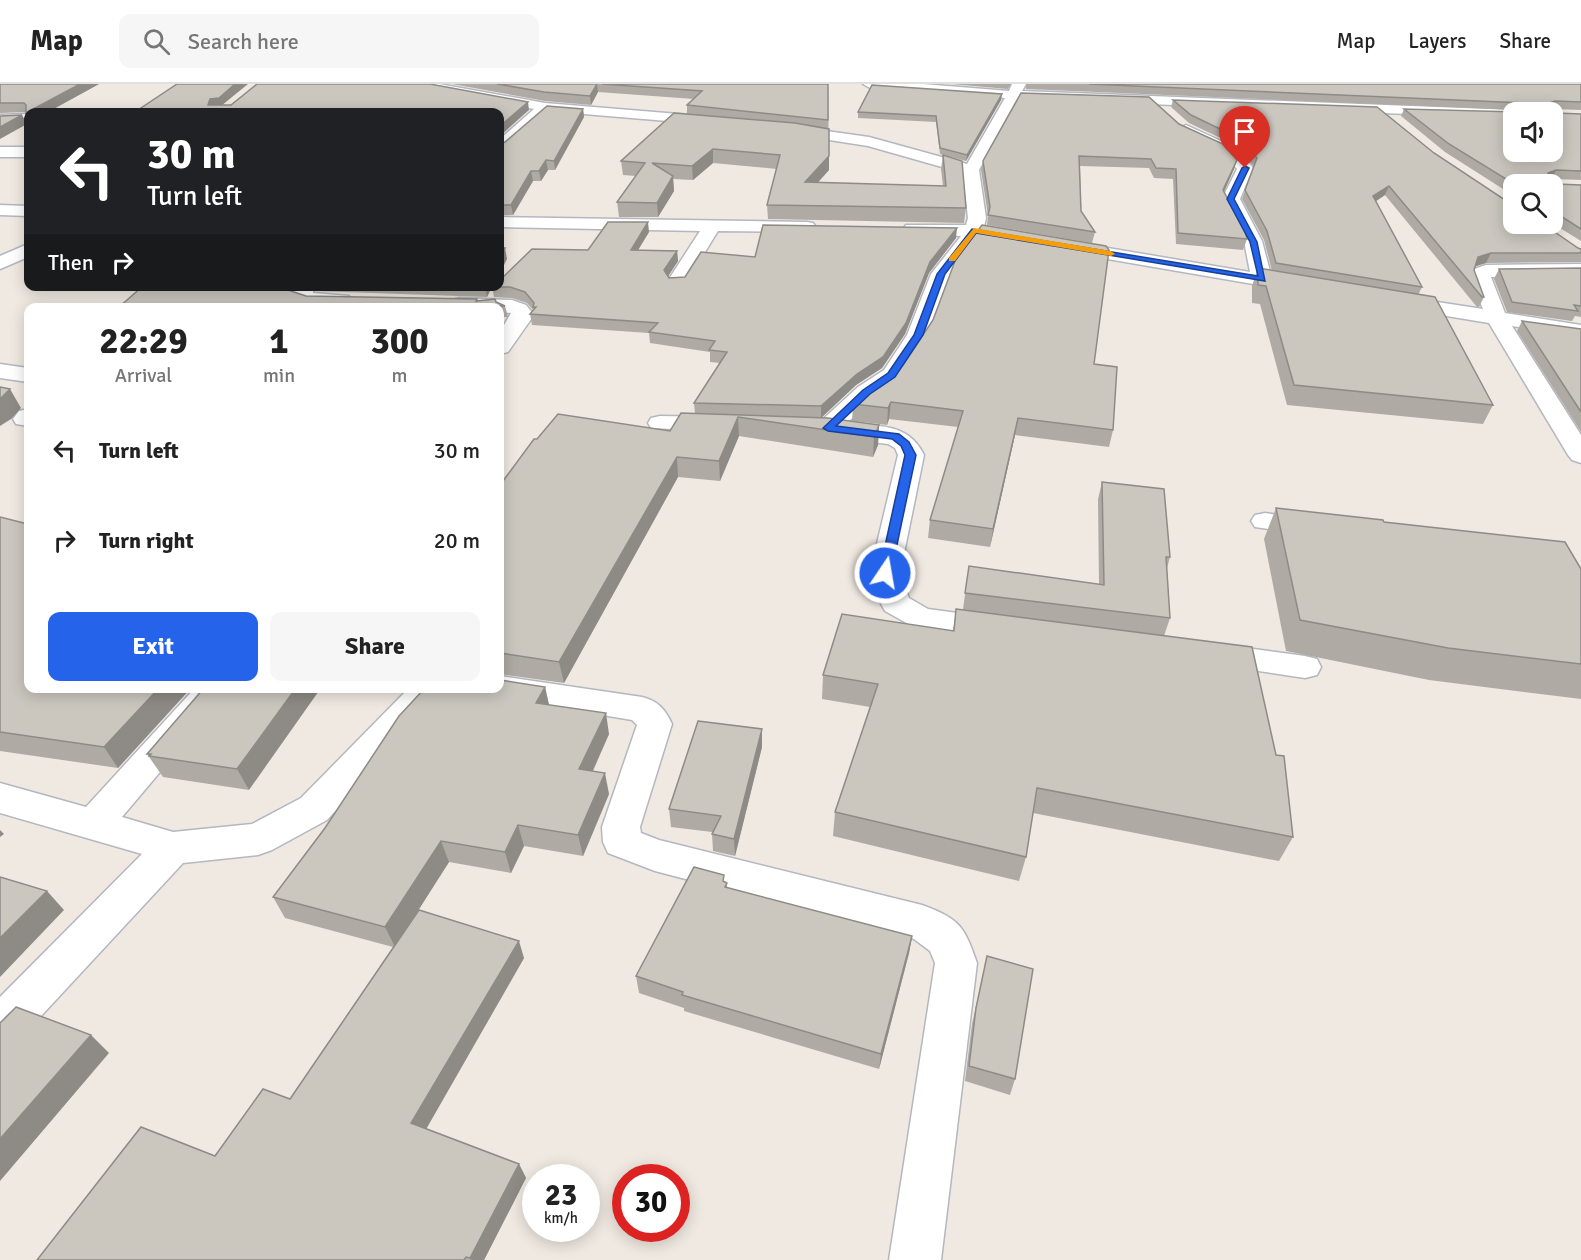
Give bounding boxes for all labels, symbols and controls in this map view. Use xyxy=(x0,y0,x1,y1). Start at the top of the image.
search box xyxy=(119,14,539,68)
text: Map xyxy=(30,24,83,58)
icon: search xyxy=(140,25,173,58)
text: Search here xyxy=(188,28,299,55)
text: Map xyxy=(1337,28,1375,54)
text: Layers xyxy=(1408,28,1466,54)
text: Share xyxy=(1499,28,1551,54)
map controls xyxy=(1503,102,1563,234)
button: sound xyxy=(1503,102,1563,162)
pin xyxy=(1219,106,1270,168)
icon: arrive xyxy=(1228,115,1261,148)
text: 30 m xyxy=(147,129,236,180)
icon: left xyxy=(48,132,126,210)
button: search xyxy=(1503,174,1563,234)
text: Turn left xyxy=(147,180,242,213)
icon: right xyxy=(106,246,139,279)
text: Then xyxy=(48,249,94,276)
text: 22:29 xyxy=(99,319,188,364)
text: 1 xyxy=(269,319,289,364)
text: 300 xyxy=(370,319,429,364)
text: Arrival xyxy=(115,363,172,388)
text: min xyxy=(263,363,295,388)
text: m xyxy=(392,363,408,388)
icon: left xyxy=(48,434,81,467)
text: Turn left xyxy=(99,437,179,464)
text: 30 m xyxy=(434,437,480,464)
icon: right xyxy=(48,524,81,557)
text: Turn right xyxy=(99,527,194,554)
text: 20 m xyxy=(434,527,480,554)
position arrow xyxy=(853,541,917,605)
button: Exit xyxy=(48,612,258,681)
button: Share xyxy=(270,612,480,681)
speed limit sign: 30 xyxy=(612,1164,690,1242)
text: 23 xyxy=(545,1177,577,1214)
text: km/h xyxy=(544,1209,578,1227)

